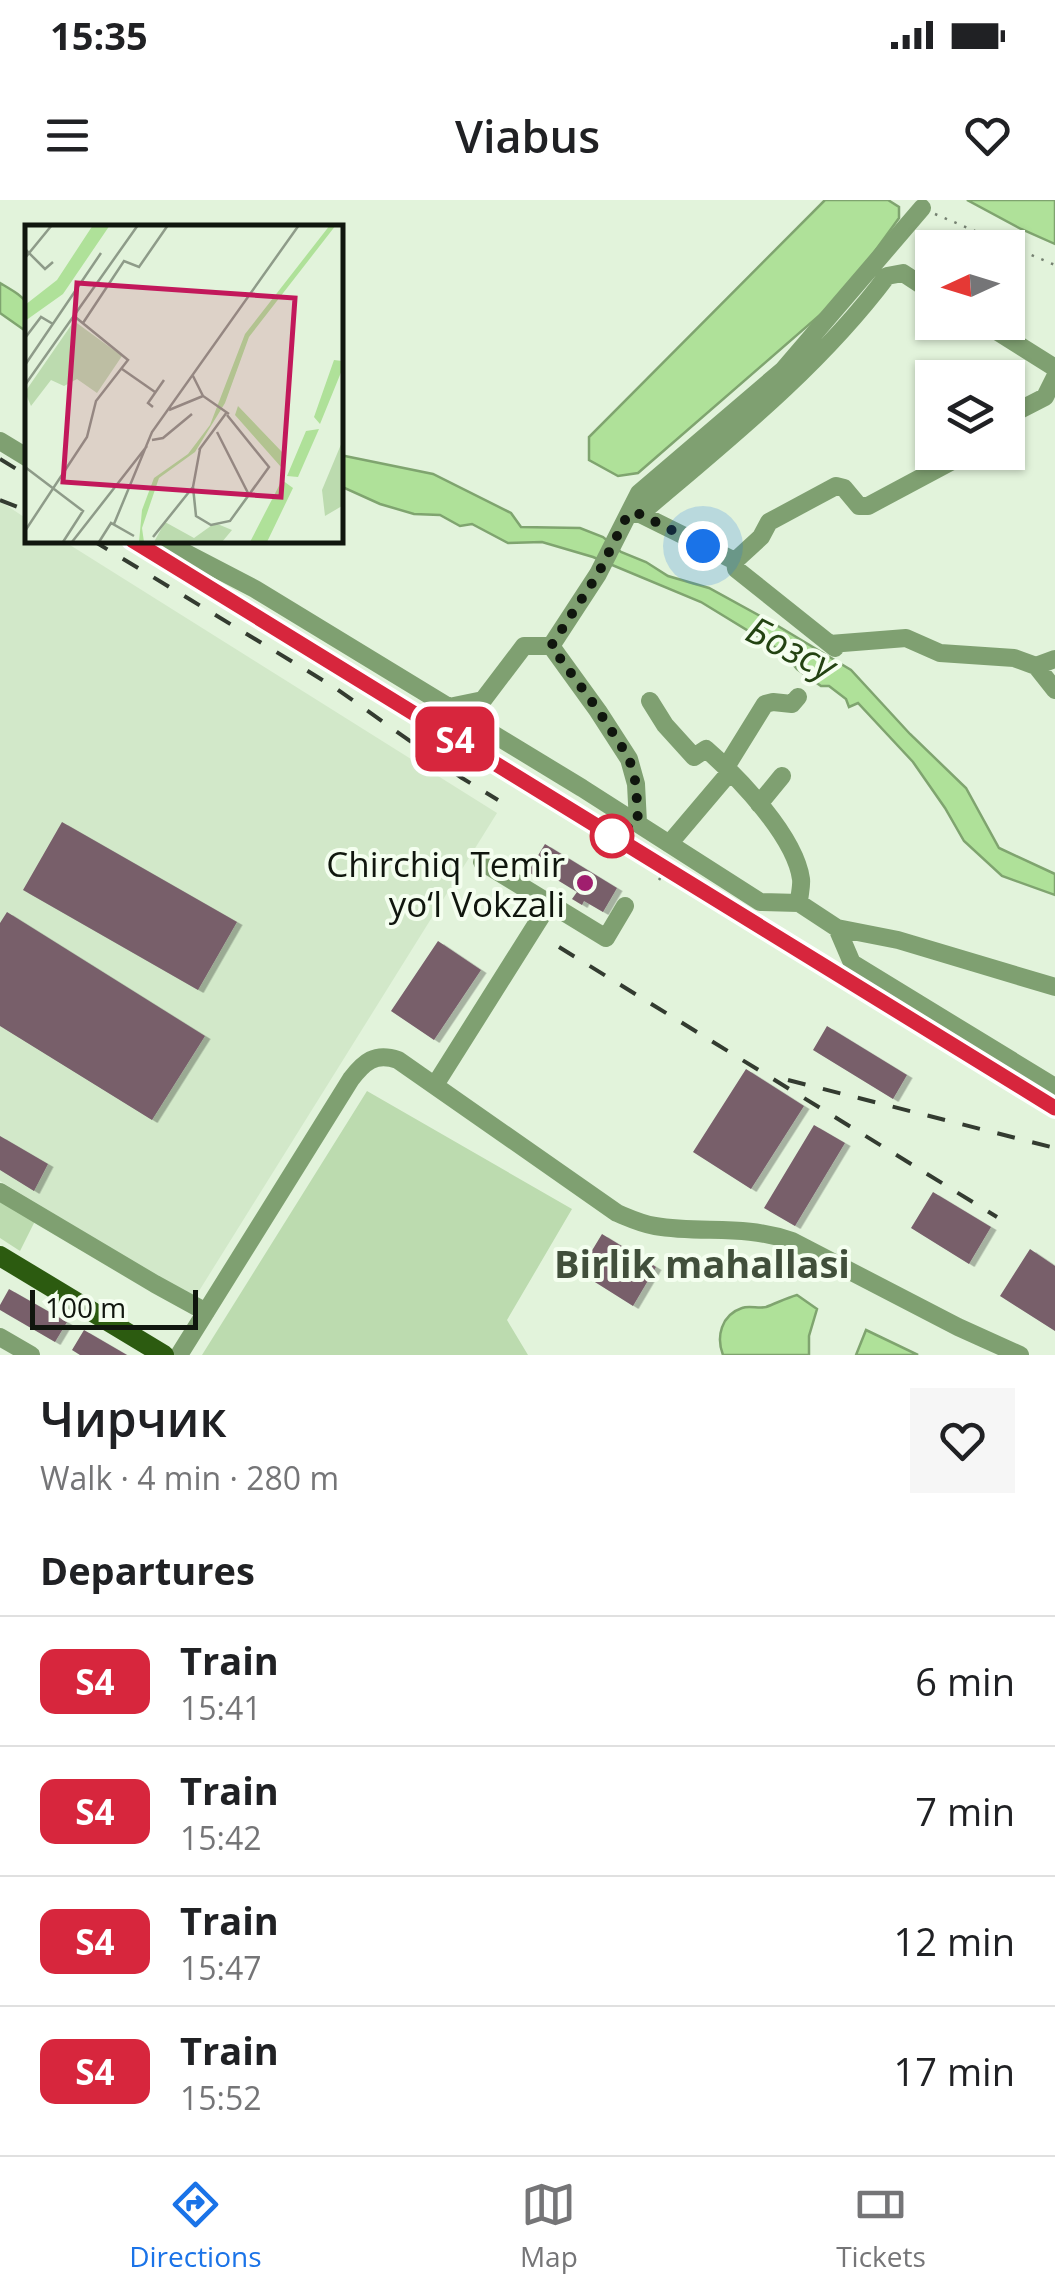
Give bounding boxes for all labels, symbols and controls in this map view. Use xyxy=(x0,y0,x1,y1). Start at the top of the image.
text: 15:35 xyxy=(50,9,148,61)
text: Viabus xyxy=(455,105,600,166)
icon: menu xyxy=(40,108,95,163)
icon: heart xyxy=(960,108,1015,163)
inset map xyxy=(25,225,342,542)
north arrow xyxy=(915,230,1025,340)
map controls xyxy=(915,230,1025,470)
button: layers xyxy=(915,360,1025,470)
your location xyxy=(678,521,728,571)
water label: Бозсу xyxy=(738,602,848,693)
line badge: S4 xyxy=(410,706,500,772)
text: S4 xyxy=(435,716,475,763)
unlabelled marker xyxy=(591,815,633,857)
place label: Chirchiq Temir yo‘l Vokzali xyxy=(326,840,565,927)
marker: Chirchiq Temir yo‘l Vokzali xyxy=(574,872,596,894)
district label: Birlik mahallasi xyxy=(554,1237,850,1289)
scale bar xyxy=(30,1285,198,1330)
text: 100 m xyxy=(45,1288,126,1326)
text: Чирчик xyxy=(40,1386,227,1451)
button: heart xyxy=(910,1388,1015,1493)
text: Walk · 4 min · 280 m xyxy=(40,1456,339,1499)
text: Departures xyxy=(40,1544,255,1596)
text: Train xyxy=(180,1634,279,1686)
text: 6 min xyxy=(915,1655,1015,1707)
text: S4 xyxy=(75,1658,115,1705)
text: 15:41 xyxy=(180,1686,262,1729)
text: Train xyxy=(180,1764,279,1816)
text: 7 min xyxy=(915,1785,1015,1837)
text: S4 xyxy=(75,1788,115,1835)
text: 15:42 xyxy=(180,1816,262,1859)
text: Train xyxy=(180,1894,279,1946)
text: 12 min xyxy=(894,1915,1015,1967)
text: S4 xyxy=(75,1918,115,1965)
text: 15:47 xyxy=(180,1946,262,1989)
text: Train xyxy=(180,2024,279,2076)
text: 17 min xyxy=(894,2045,1015,2097)
text: S4 xyxy=(75,2048,115,2095)
text: 15:52 xyxy=(180,2076,262,2119)
tab: Directions xyxy=(129,2177,262,2275)
tab: Map xyxy=(520,2177,578,2275)
tab: Tickets xyxy=(836,2177,926,2275)

